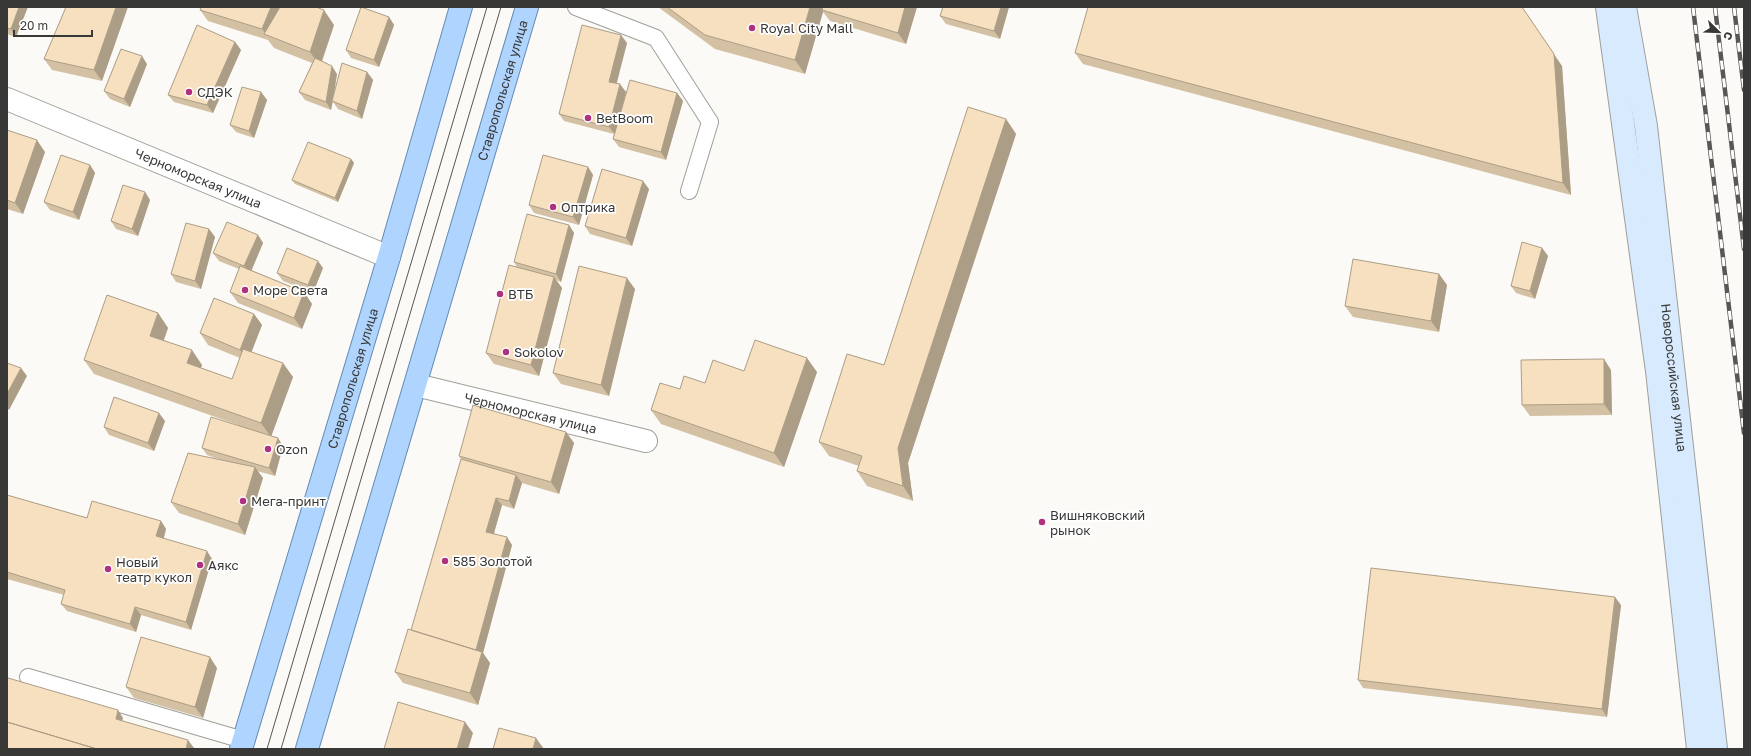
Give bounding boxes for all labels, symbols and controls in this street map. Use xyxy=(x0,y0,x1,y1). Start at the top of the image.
scale bar xyxy=(14,12,92,38)
north arrow xyxy=(1699,12,1739,52)
text: 20 m xyxy=(20,18,48,33)
street label: Ставропольская улица xyxy=(474,18,531,163)
place label: Royal City Mall xyxy=(760,20,853,36)
marker: Royal City Mall xyxy=(747,23,757,33)
text: С xyxy=(1721,30,1736,42)
place label: СДЭК xyxy=(197,84,233,100)
marker: СДЭК xyxy=(184,87,194,97)
place label: BetBoom xyxy=(596,110,653,126)
marker: BetBoom xyxy=(583,113,593,123)
street label: Черноморская улица xyxy=(132,145,264,211)
place label: Оптрика xyxy=(561,199,615,215)
marker: Оптрика xyxy=(548,202,558,212)
place label: Море Света xyxy=(253,282,328,298)
marker: Море Света xyxy=(240,285,250,295)
place label: ВТБ xyxy=(508,286,534,302)
marker: ВТБ xyxy=(495,289,505,299)
street label: Новороссийская улица xyxy=(1658,302,1691,453)
street label: Ставропольская улица xyxy=(324,306,381,451)
place label: Sokolov xyxy=(514,344,565,360)
marker: Sokolov xyxy=(501,347,511,357)
street label: Черноморская улица xyxy=(463,389,599,437)
place label: Ozon xyxy=(276,441,308,457)
marker: Ozon xyxy=(263,444,273,454)
place label: Мега-принт xyxy=(251,493,326,509)
marker: Мега-принт xyxy=(238,496,248,506)
place label: Вишняковский рынок xyxy=(1050,507,1145,538)
marker: Вишняковский рынок xyxy=(1037,517,1047,527)
place label: 585 Золотой xyxy=(453,553,533,569)
place label: Новый театр кукол xyxy=(116,554,192,585)
marker: 585 Золотой xyxy=(440,556,450,566)
place label: Аякс xyxy=(208,557,239,573)
marker: Аякс xyxy=(195,560,205,570)
marker: Новый театр кукол xyxy=(103,564,113,574)

